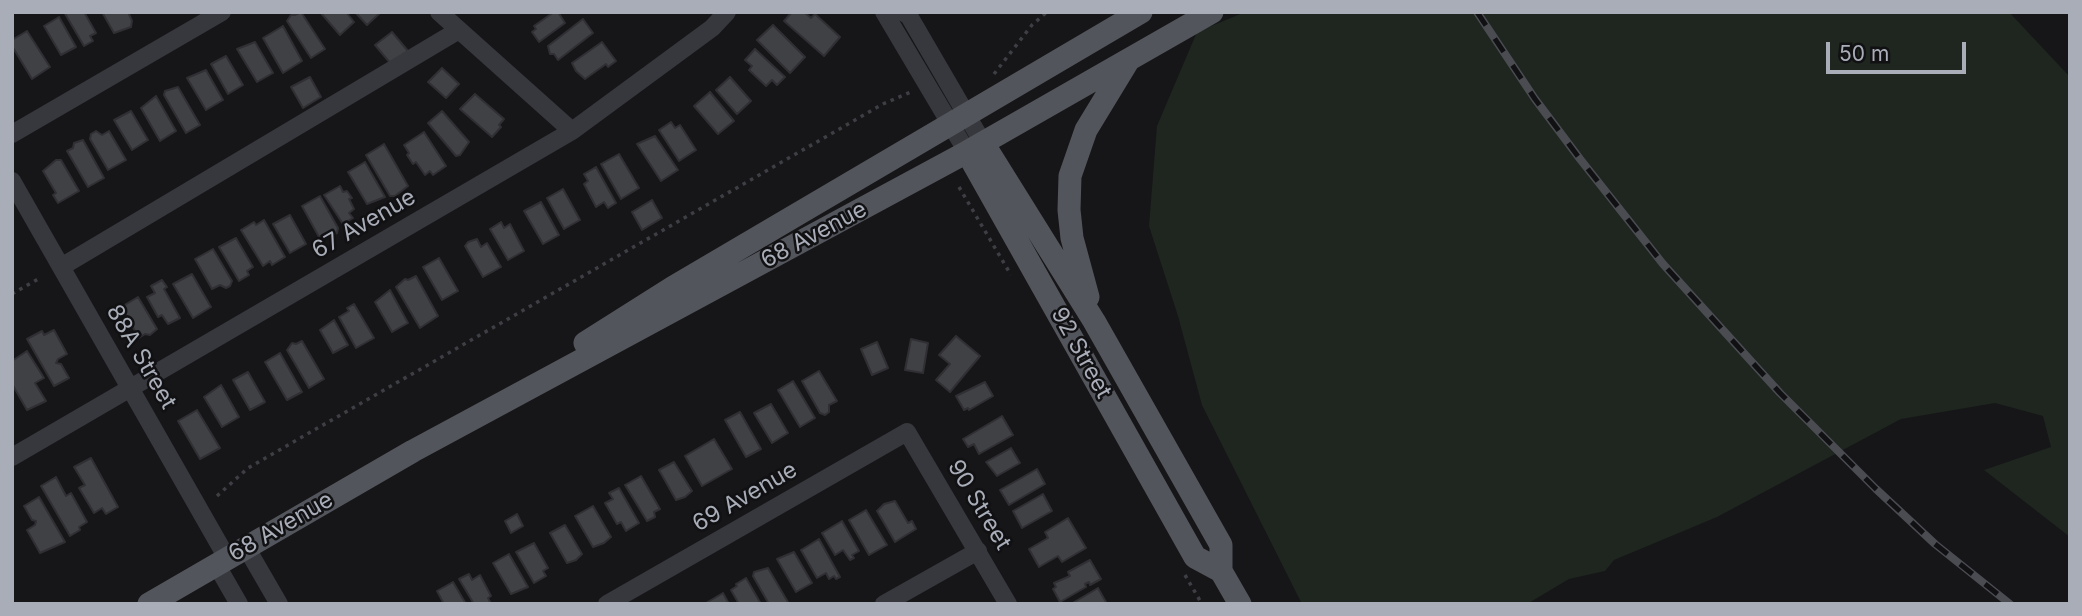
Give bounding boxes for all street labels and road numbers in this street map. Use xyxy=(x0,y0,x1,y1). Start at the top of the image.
street label: 67 Avenue xyxy=(308,183,420,265)
street label: 68 Avenue xyxy=(756,196,872,274)
street label: 88A Street xyxy=(100,300,182,414)
street label: 92 Street xyxy=(1045,303,1117,403)
street label: 90 Street xyxy=(941,455,1017,555)
street label: 69 Avenue xyxy=(688,456,802,538)
street label: 68 Avenue xyxy=(224,486,338,568)

